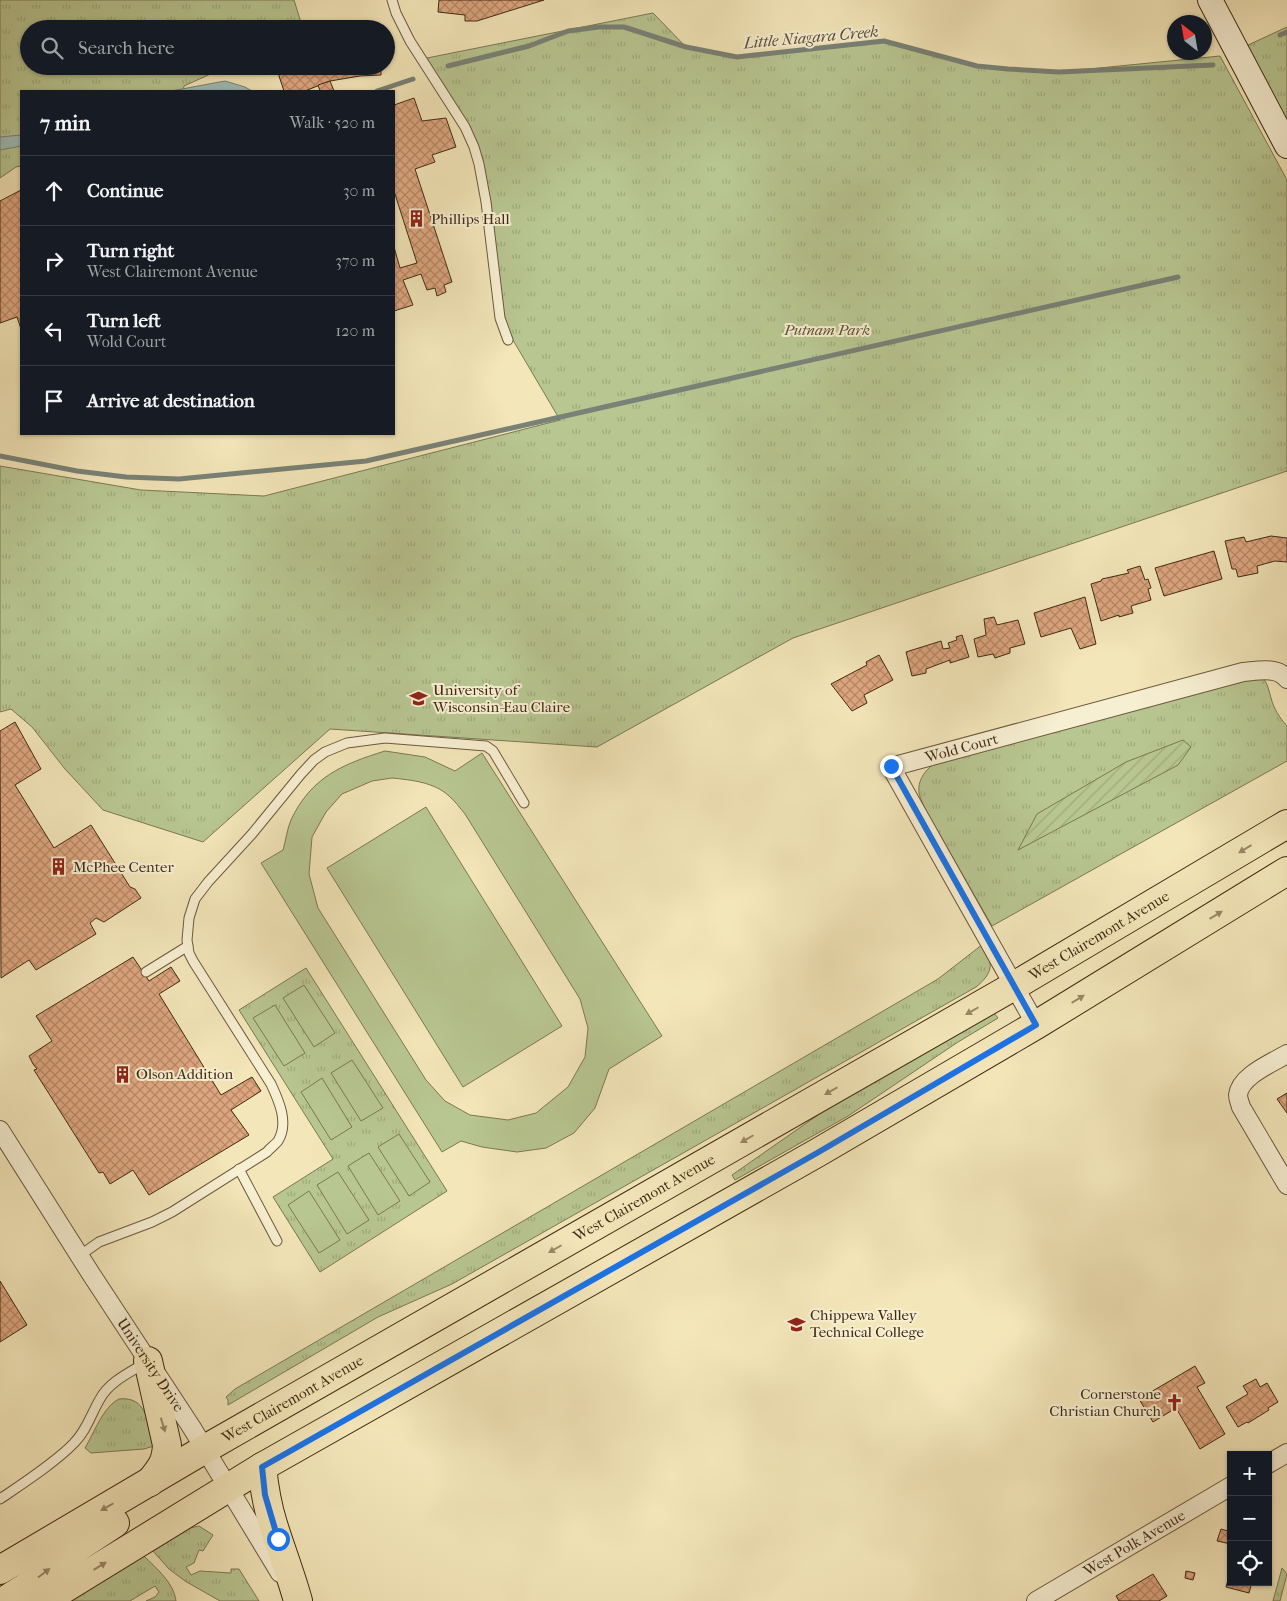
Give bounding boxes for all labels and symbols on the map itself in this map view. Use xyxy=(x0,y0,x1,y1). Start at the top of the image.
north arrow xyxy=(1167,15,1212,60)
water label: Little Niagara Creek xyxy=(742,22,879,52)
building icon: Phillips Hall xyxy=(407,209,427,229)
place label: Phillips Hall xyxy=(431,210,510,228)
park label: Putnam Park xyxy=(783,321,870,339)
place label: University of Wisconsin-Eau Claire xyxy=(432,681,571,716)
school or university icon: University of Wisconsin-Eau Claire xyxy=(409,689,429,709)
street label: Wold Court xyxy=(922,729,1000,767)
route end xyxy=(880,755,903,778)
one-way arrow xyxy=(1239,844,1252,853)
building icon: McPhee Center xyxy=(49,857,69,877)
place label: McPhee Center xyxy=(73,858,174,876)
street label: West Clairemont Avenue xyxy=(1025,887,1173,985)
one-way arrow xyxy=(1210,910,1223,919)
one-way arrow xyxy=(1071,995,1084,1004)
one-way arrow xyxy=(965,1006,979,1015)
building icon: Olson Addition xyxy=(112,1064,132,1084)
place label: Olson Addition xyxy=(136,1065,234,1083)
one-way arrow xyxy=(824,1087,837,1096)
one-way arrow xyxy=(740,1135,753,1144)
street label: West Clairemont Avenue xyxy=(569,1150,719,1246)
one-way arrow xyxy=(548,1245,563,1253)
place label: Chippewa Valley Technical College xyxy=(810,1306,924,1341)
street label: University Drive xyxy=(113,1314,188,1416)
school or university icon: Chippewa Valley Technical College xyxy=(786,1314,806,1334)
street label: West Clairemont Avenue xyxy=(218,1351,367,1447)
place label: Cornerstone Christian Church xyxy=(1049,1385,1162,1420)
church icon: Cornerstone Christian Church xyxy=(1165,1393,1185,1413)
one-way arrow xyxy=(159,1418,167,1433)
one-way arrow xyxy=(100,1503,113,1512)
street label: West Polk Avenue xyxy=(1079,1506,1189,1581)
route start xyxy=(267,1528,290,1551)
one-way arrow xyxy=(94,1562,107,1571)
one-way arrow xyxy=(37,1568,50,1579)

